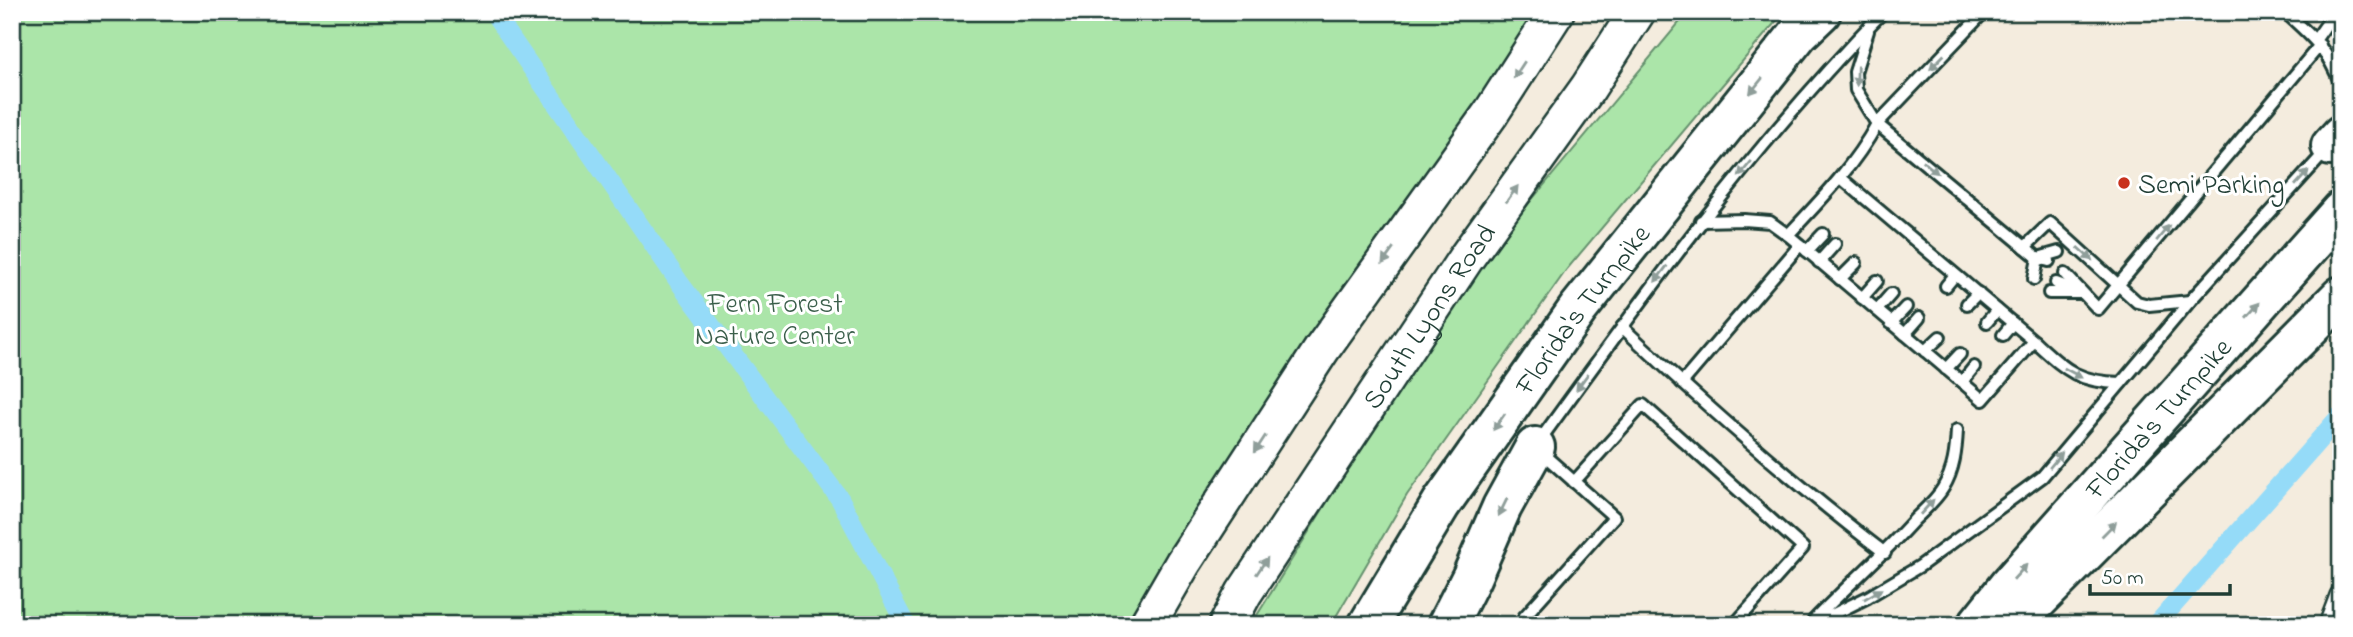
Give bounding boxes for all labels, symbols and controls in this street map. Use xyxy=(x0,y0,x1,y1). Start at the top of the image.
one-way arrow xyxy=(1929,53,1945,70)
one-way arrow xyxy=(1513,60,1526,79)
one-way arrow xyxy=(1851,66,1862,88)
one-way arrow xyxy=(1749,77,1764,95)
one-way arrow xyxy=(1737,160,1753,178)
one-way arrow xyxy=(1921,160,1939,175)
place label: Semi Parking xyxy=(2138,166,2284,207)
one-way arrow xyxy=(2294,170,2310,187)
marker: Semi Parking xyxy=(2116,175,2132,191)
one-way arrow xyxy=(1505,185,1519,203)
street label: South Lyons Road xyxy=(1354,216,1508,419)
street label: Florida's Turnpike xyxy=(1506,216,1662,405)
one-way arrow xyxy=(2155,225,2170,242)
one-way arrow xyxy=(2076,246,2094,262)
one-way arrow xyxy=(1382,247,1396,265)
one-way arrow xyxy=(1655,265,1669,283)
park label: Fern Forest Nature Center xyxy=(695,285,855,358)
one-way arrow xyxy=(2244,302,2260,319)
street label: Florida's Turnpike xyxy=(2076,330,2244,511)
one-way arrow xyxy=(2063,366,2083,378)
one-way arrow xyxy=(1575,373,1589,391)
one-way arrow xyxy=(1492,413,1506,431)
one-way arrow xyxy=(1254,434,1267,453)
one-way arrow xyxy=(2048,451,2064,469)
one-way arrow xyxy=(1497,497,1508,517)
one-way arrow xyxy=(1918,499,1934,516)
one-way arrow xyxy=(2101,520,2118,537)
scale bar xyxy=(2090,553,2230,597)
one-way arrow xyxy=(1255,557,1269,575)
one-way arrow xyxy=(2012,564,2027,581)
text: 50 m xyxy=(2101,564,2144,594)
one-way arrow xyxy=(1863,588,1882,600)

